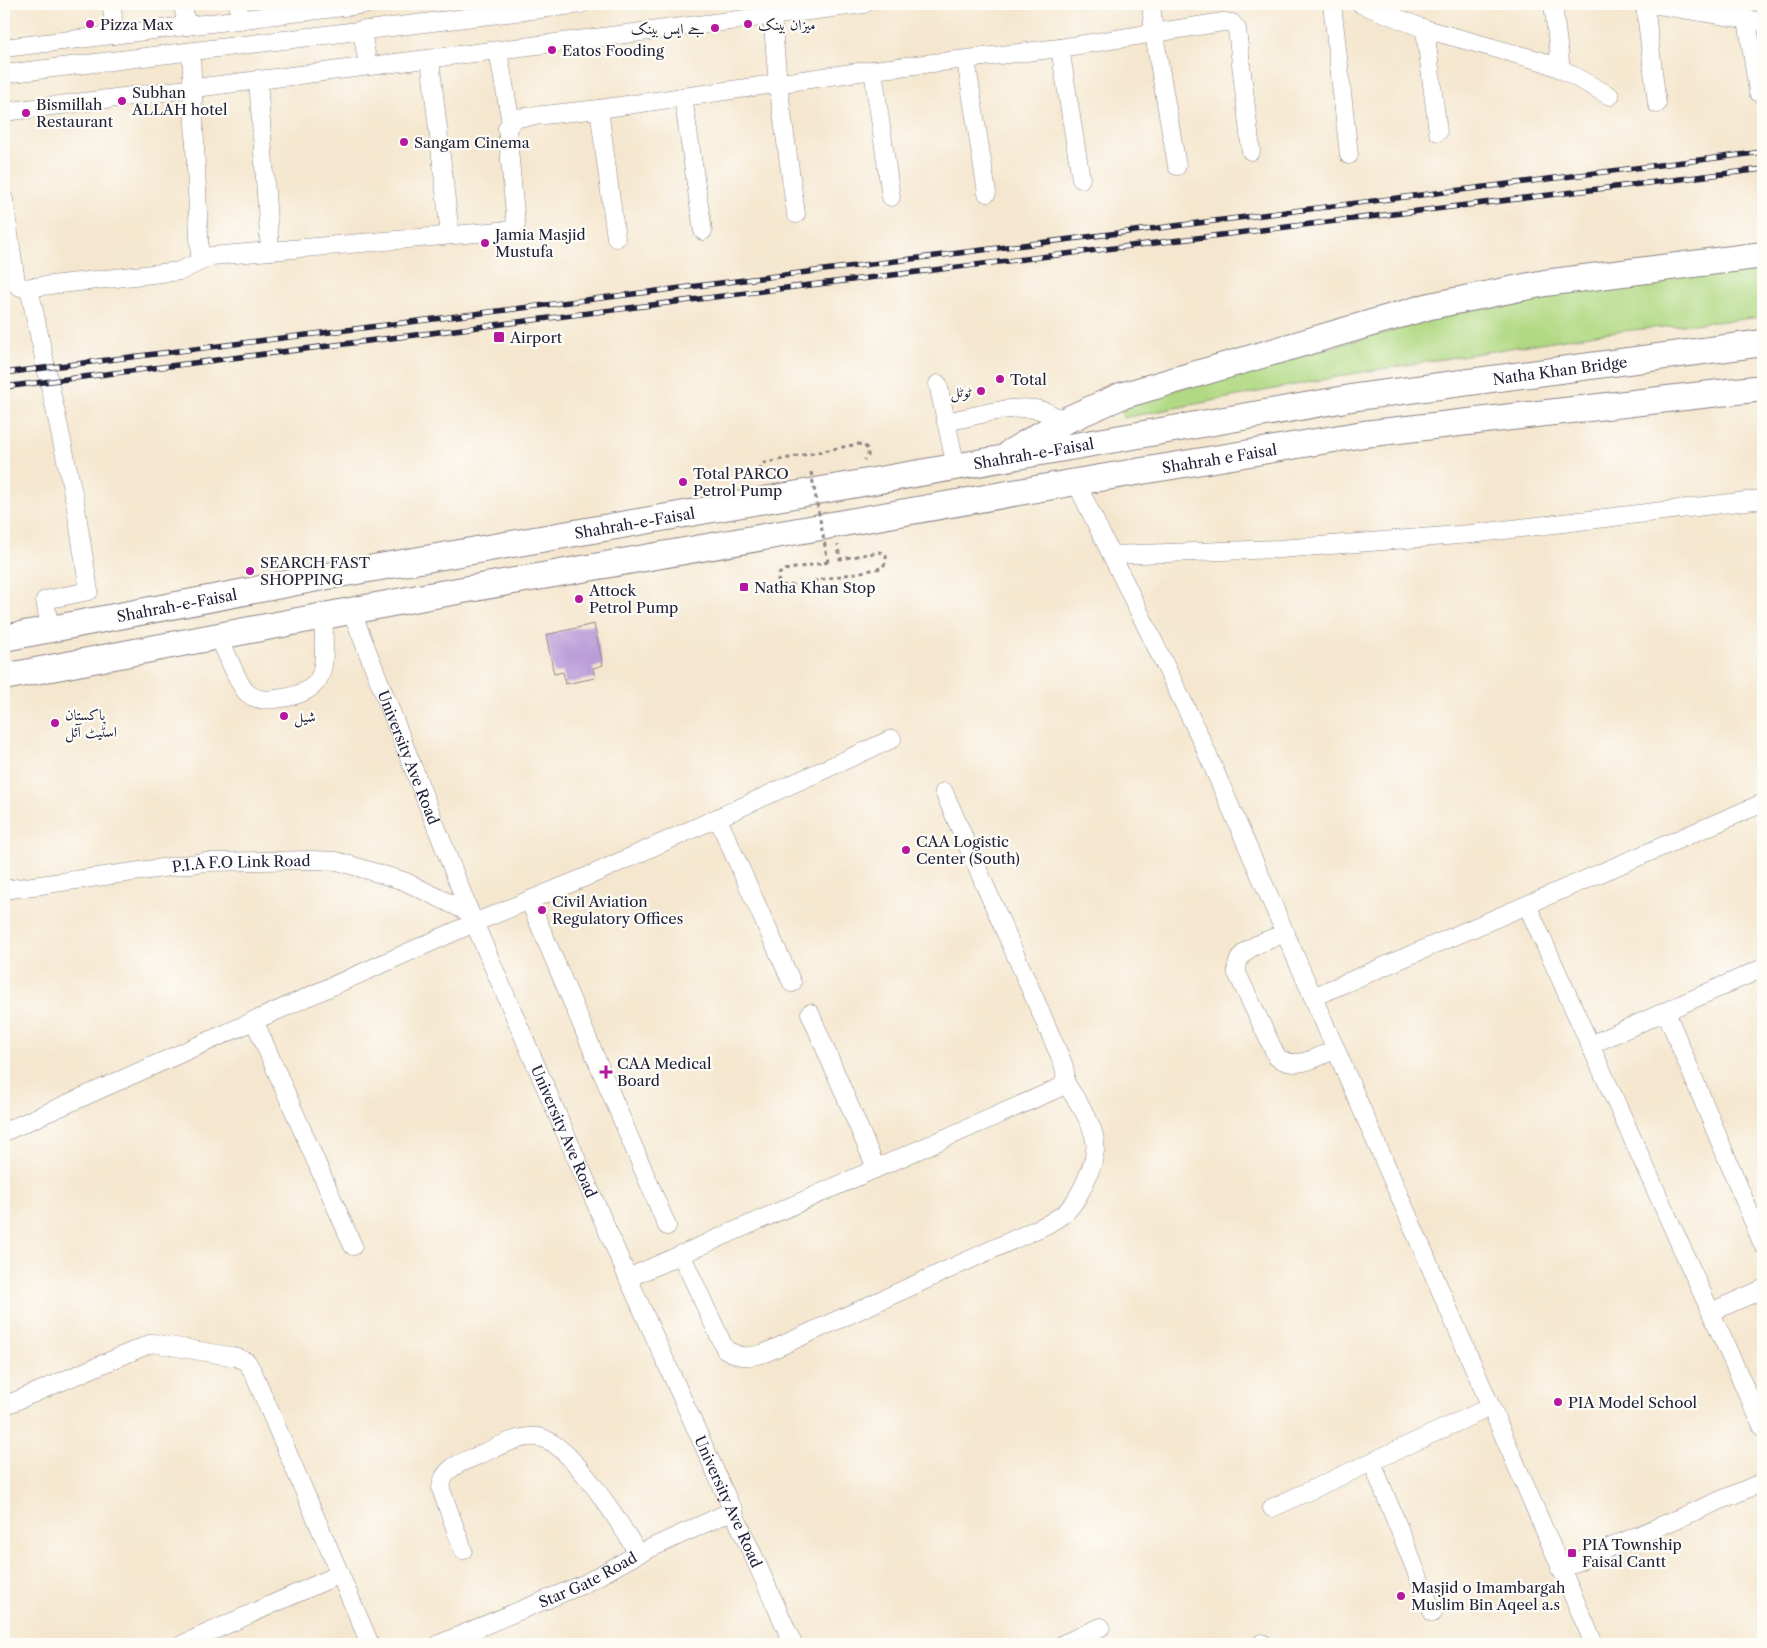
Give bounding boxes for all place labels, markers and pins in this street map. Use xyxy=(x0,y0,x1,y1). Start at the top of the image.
place label: Pizza Max xyxy=(100,15,174,34)
place label: میزان بینک xyxy=(758,15,816,34)
marker: Pizza Max xyxy=(84,18,96,30)
marker: میزان بینک xyxy=(742,18,754,30)
place label: جے ایس بینک xyxy=(631,19,705,39)
marker: جے ایس بینک xyxy=(709,22,721,34)
place label: Eatos Fooding xyxy=(562,41,664,60)
marker: Eatos Fooding xyxy=(546,44,558,56)
place label: Subhan ALLAH hotel xyxy=(131,83,228,119)
place label: Bismillah Restaurant xyxy=(36,95,114,131)
marker: Subhan ALLAH hotel xyxy=(116,95,128,107)
marker: Bismillah Restaurant xyxy=(20,107,32,119)
place label: Sangam Cinema xyxy=(414,133,530,152)
marker: Sangam Cinema xyxy=(398,136,410,148)
place label: Jamia Masjid Mustufa xyxy=(493,225,586,261)
marker: Jamia Masjid Mustufa xyxy=(479,237,491,249)
place label: Airport xyxy=(509,328,563,347)
marker: Airport xyxy=(492,330,506,344)
place label: Total xyxy=(1010,370,1047,389)
marker: Total xyxy=(994,373,1006,385)
place label: ٹوٹل xyxy=(950,382,972,403)
marker: ٹوٹل xyxy=(975,385,987,397)
place label: Total PARCO Petrol Pump xyxy=(693,464,789,500)
marker: Total PARCO Petrol Pump xyxy=(677,476,689,488)
place label: SEARCH FAST SHOPPING xyxy=(260,553,371,589)
marker: SEARCH FAST SHOPPING xyxy=(244,565,256,577)
place label: Natha Khan Stop xyxy=(754,578,875,597)
place label: Attock Petrol Pump xyxy=(588,581,678,617)
marker: Natha Khan Stop xyxy=(738,581,750,593)
marker: Attock Petrol Pump xyxy=(573,593,585,605)
place label: پاکستان اسٹیٹ آئل xyxy=(65,705,117,743)
place label: شیل xyxy=(294,707,316,728)
marker: شیل xyxy=(278,710,290,722)
marker: پاکستان اسٹیٹ آئل xyxy=(49,717,61,729)
place label: CAA Logistic Center (South) xyxy=(916,832,1020,868)
marker: CAA Logistic Center (South) xyxy=(900,844,912,856)
place label: Civil Aviation Regulatory Offices xyxy=(552,892,683,928)
marker: Civil Aviation Regulatory Offices xyxy=(536,904,548,916)
place label: CAA Medical Board xyxy=(617,1054,712,1090)
marker: CAA Medical Board xyxy=(599,1065,613,1079)
place label: PIA Model School xyxy=(1568,1393,1698,1412)
marker: PIA Model School xyxy=(1552,1396,1564,1408)
place label: PIA Township Faisal Cantt xyxy=(1582,1535,1682,1571)
marker: PIA Township Faisal Cantt xyxy=(1566,1547,1578,1559)
place label: Masjid o Imambargah Muslim Bin Aqeel a.s xyxy=(1411,1578,1566,1614)
marker: Masjid o Imambargah Muslim Bin Aqeel a.s xyxy=(1395,1590,1407,1602)

